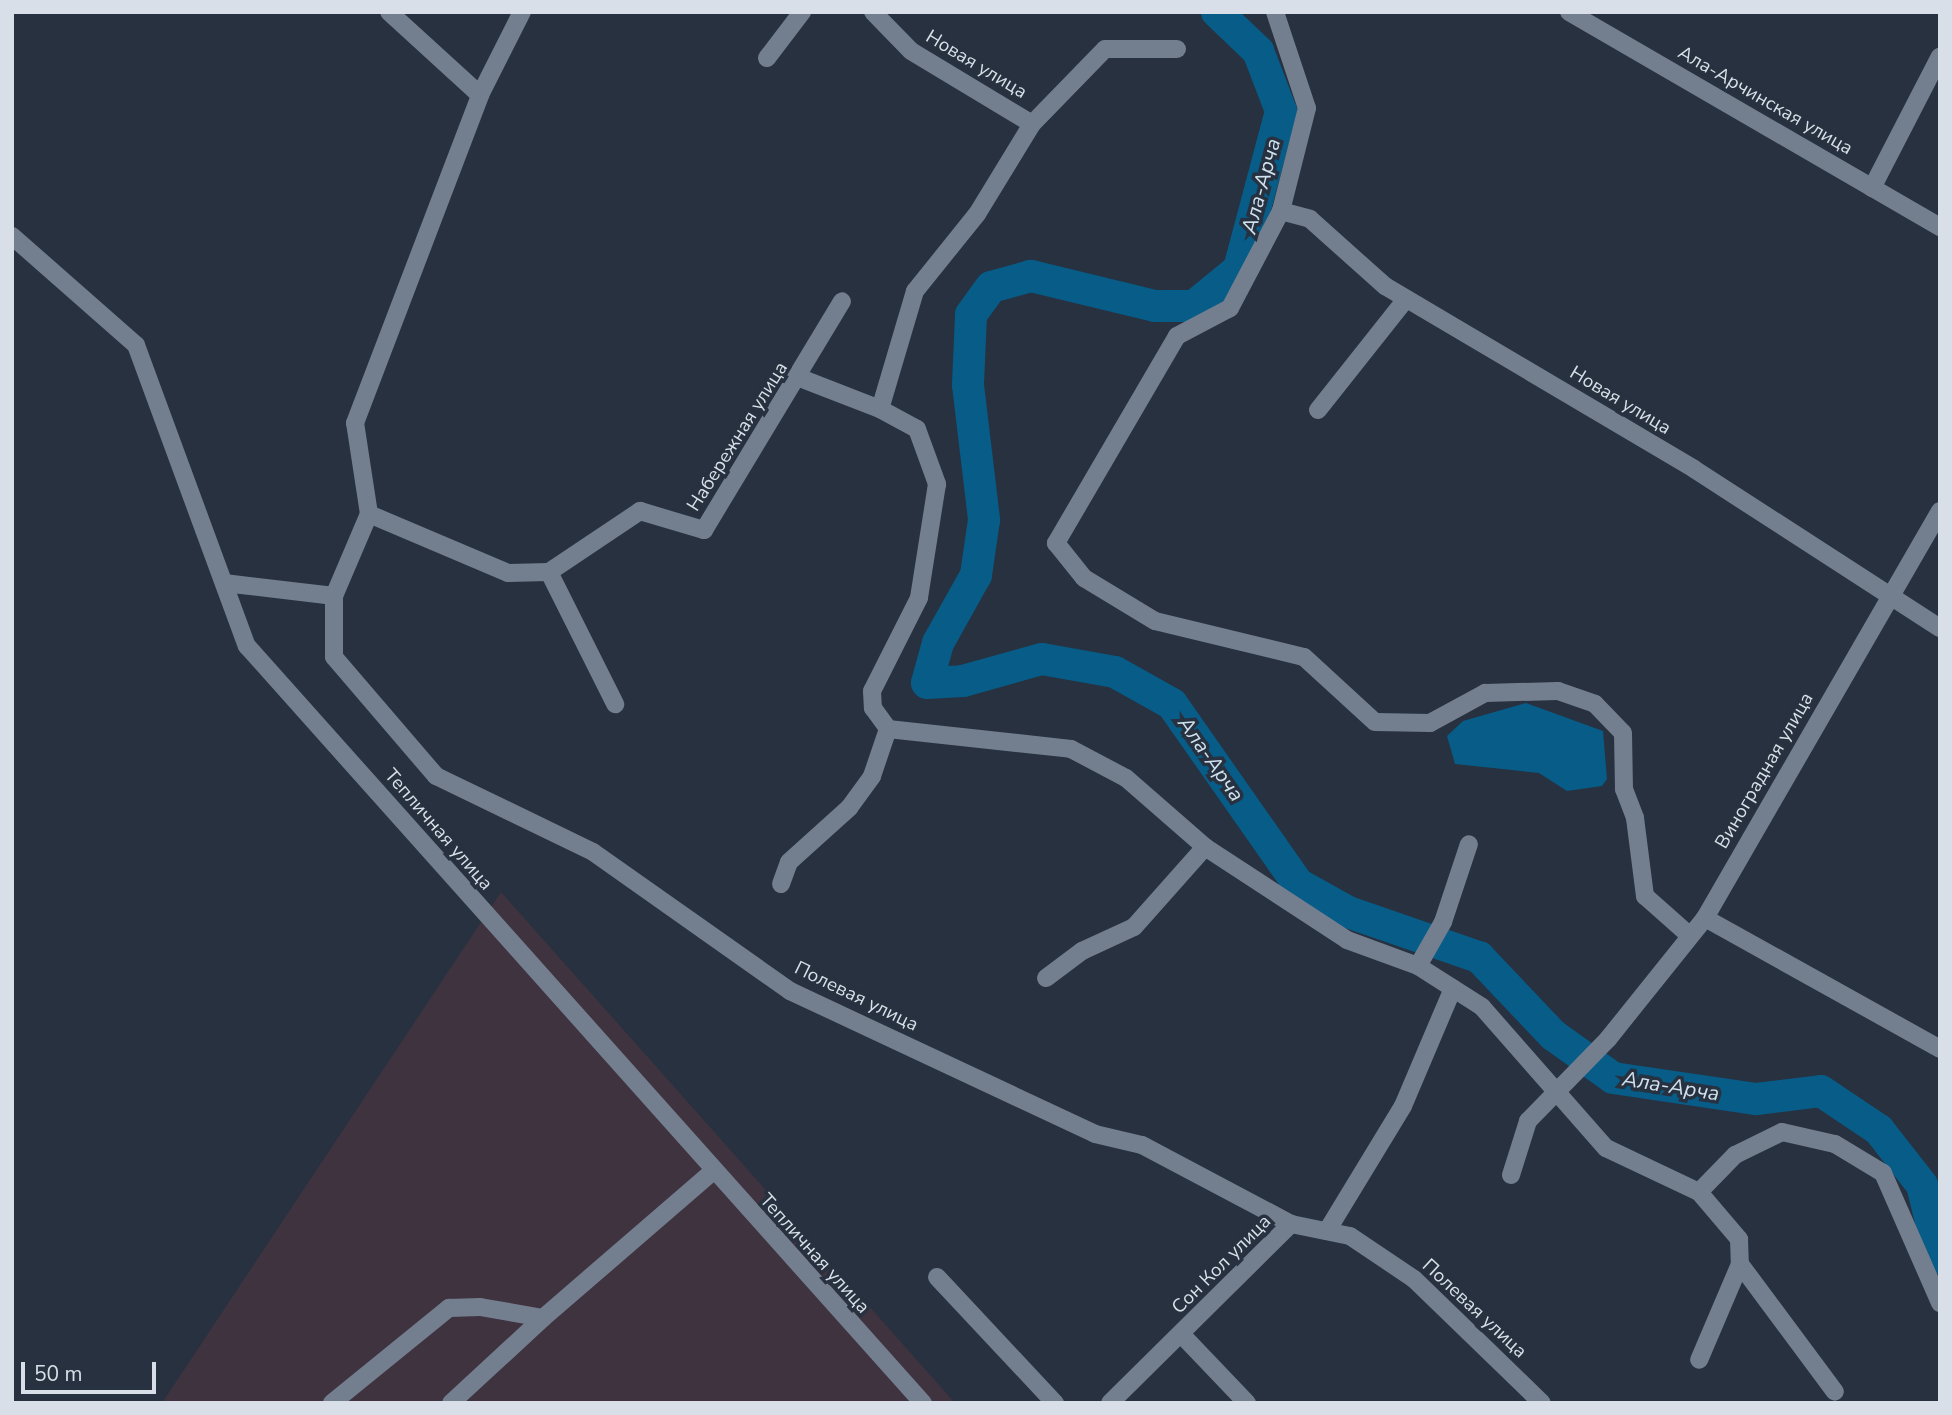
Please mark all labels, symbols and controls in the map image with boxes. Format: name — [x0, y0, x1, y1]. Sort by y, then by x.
street label: Новая улица — [921, 26, 1031, 104]
street label: Ала-Арчинская улица — [1674, 42, 1856, 160]
water label: Ала-Арча — [1236, 135, 1286, 237]
street label: Набережная улица — [683, 358, 793, 516]
street label: Новая улица — [1565, 362, 1675, 440]
street label: Виноградная улица — [1711, 689, 1819, 853]
water label: Ала-Арча — [1173, 712, 1249, 806]
street label: Тепличная улица — [379, 765, 497, 895]
street label: Полевая улица — [790, 957, 922, 1037]
water label: Ала-Арча — [1621, 1066, 1721, 1106]
street label: Тепличная улица — [754, 1189, 874, 1319]
street label: Сон Кол улица — [1168, 1211, 1276, 1319]
street label: Полевая улица — [1417, 1255, 1531, 1363]
scale bar — [24, 1348, 159, 1392]
text: 50 m — [34, 1360, 83, 1388]

